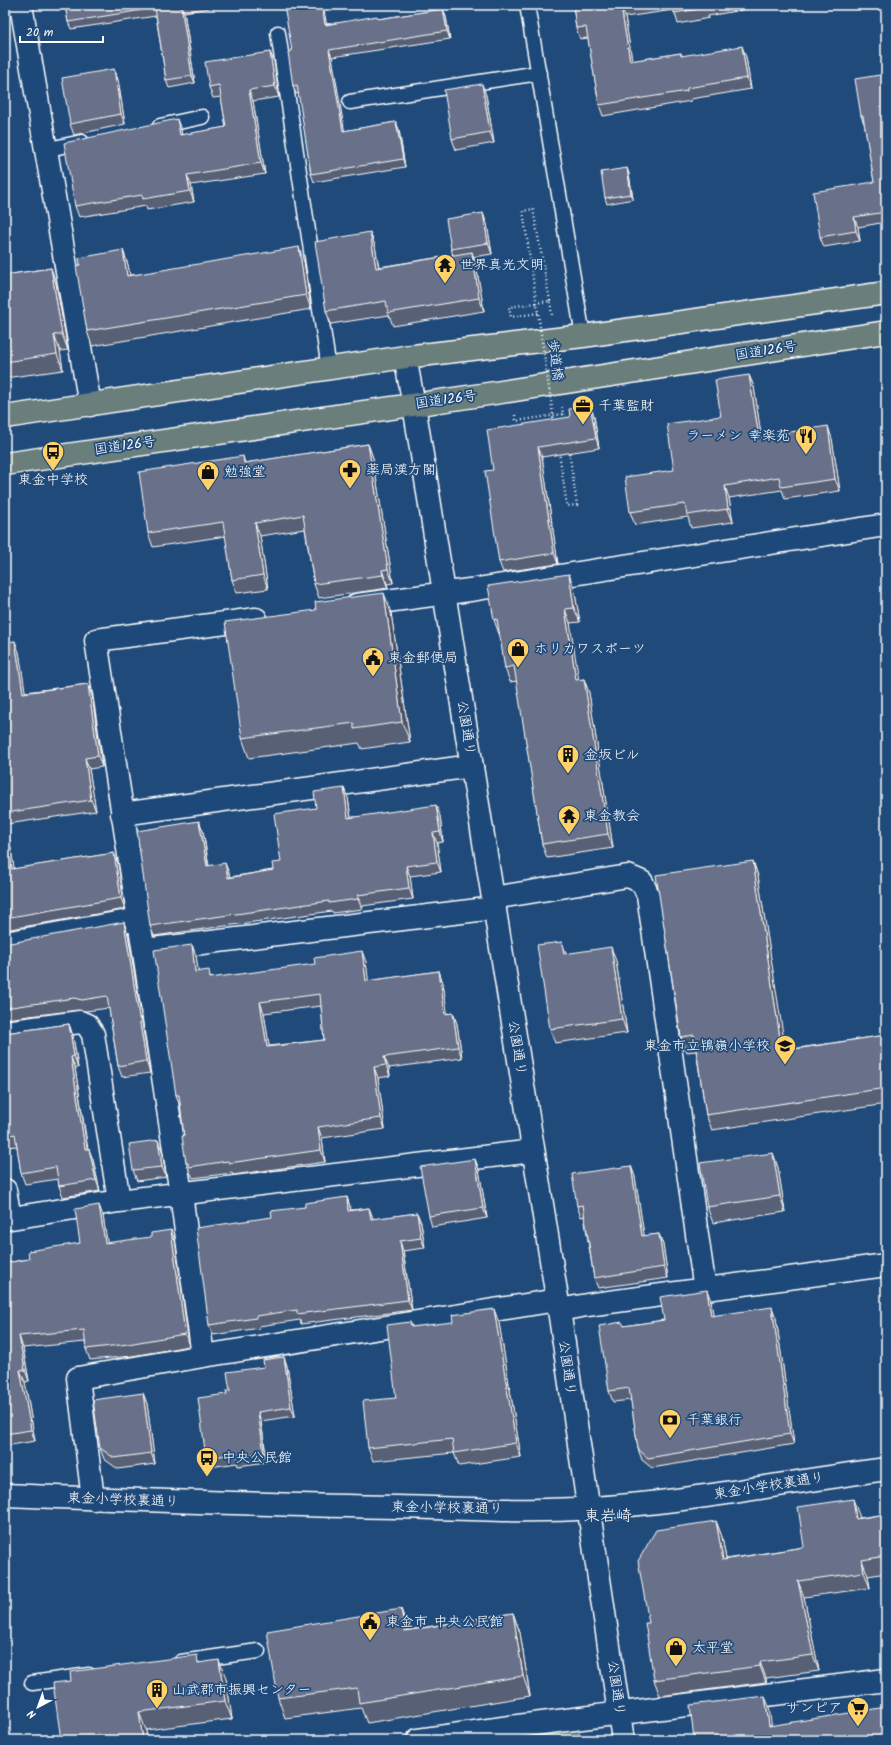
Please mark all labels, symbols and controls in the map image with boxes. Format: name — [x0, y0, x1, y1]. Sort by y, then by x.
scale bar — [20, 18, 103, 44]
text: 20 m — [26, 23, 54, 42]
temple icon: 世界真光文明 — [432, 252, 458, 285]
place label: 世界真光文明 — [460, 254, 544, 276]
street label: 国道126号 — [733, 335, 799, 367]
street label: 歩道橋 — [541, 338, 569, 382]
street label: 国道126号 — [414, 385, 478, 415]
office icon: 千葉監財 — [570, 393, 596, 426]
place label: 千葉監財 — [598, 395, 654, 417]
restaurant icon: ラーメン 幸楽苑 — [793, 423, 819, 456]
place label: ラーメン 幸楽苑 — [686, 425, 790, 447]
street label: 国道126号 — [93, 431, 157, 461]
bus stop icon: 東金中学校 — [40, 439, 66, 472]
pharmacy icon: 薬局漢方閣 — [337, 457, 363, 490]
shop icon: 勉強堂 — [195, 459, 221, 492]
place label: 薬局漢方閣 — [366, 459, 436, 481]
place label: 勉強堂 — [224, 461, 266, 483]
place label: 東金中学校 — [18, 469, 88, 491]
shop icon: ホリカワスポーツ — [505, 636, 531, 669]
place label: ホリカワスポーツ — [534, 638, 646, 660]
public building icon: 東金郵便局 — [360, 645, 386, 678]
place label: 東金郵便局 — [388, 647, 458, 669]
street label: 公園通り — [451, 699, 481, 757]
building icon: 金坂ビル — [555, 742, 581, 775]
place label: 金坂ビル — [584, 744, 640, 766]
temple icon: 東金教会 — [556, 803, 582, 836]
place label: 東金教会 — [584, 805, 640, 827]
street label: 公園通り — [502, 1019, 532, 1077]
school or university icon: 東金市立鴇嶺小学校 — [772, 1033, 798, 1066]
place label: 東金市立鴇嶺小学校 — [644, 1035, 770, 1057]
street label: 公園通り — [552, 1339, 582, 1397]
bank icon: 千葉銀行 — [657, 1407, 683, 1440]
place label: 千葉銀行 — [686, 1409, 742, 1431]
bus stop icon: 中央公民館 — [194, 1445, 220, 1478]
place label: 中央公民館 — [222, 1447, 292, 1469]
street label: 東金小学校裏通り — [712, 1466, 826, 1506]
street label: 東金小学校裏通り — [67, 1487, 179, 1513]
street label: 東金小学校裏通り — [391, 1496, 503, 1520]
district label: 東岩崎 — [584, 1504, 632, 1529]
public building icon: 東金市 中央公民館 — [357, 1609, 383, 1642]
place label: 東金市 中央公民館 — [386, 1611, 504, 1633]
shop icon: 太平堂 — [663, 1635, 689, 1668]
place label: 太平堂 — [692, 1637, 734, 1659]
street label: 公園通り — [601, 1659, 631, 1717]
building icon: 山武郡市振興センター — [144, 1677, 170, 1710]
place label: 山武郡市振興センター — [172, 1679, 311, 1701]
north arrow — [18, 1687, 58, 1727]
supermarket icon: サンピア — [845, 1695, 871, 1728]
place label: サンピア — [786, 1697, 842, 1719]
text: N — [24, 1705, 41, 1723]

